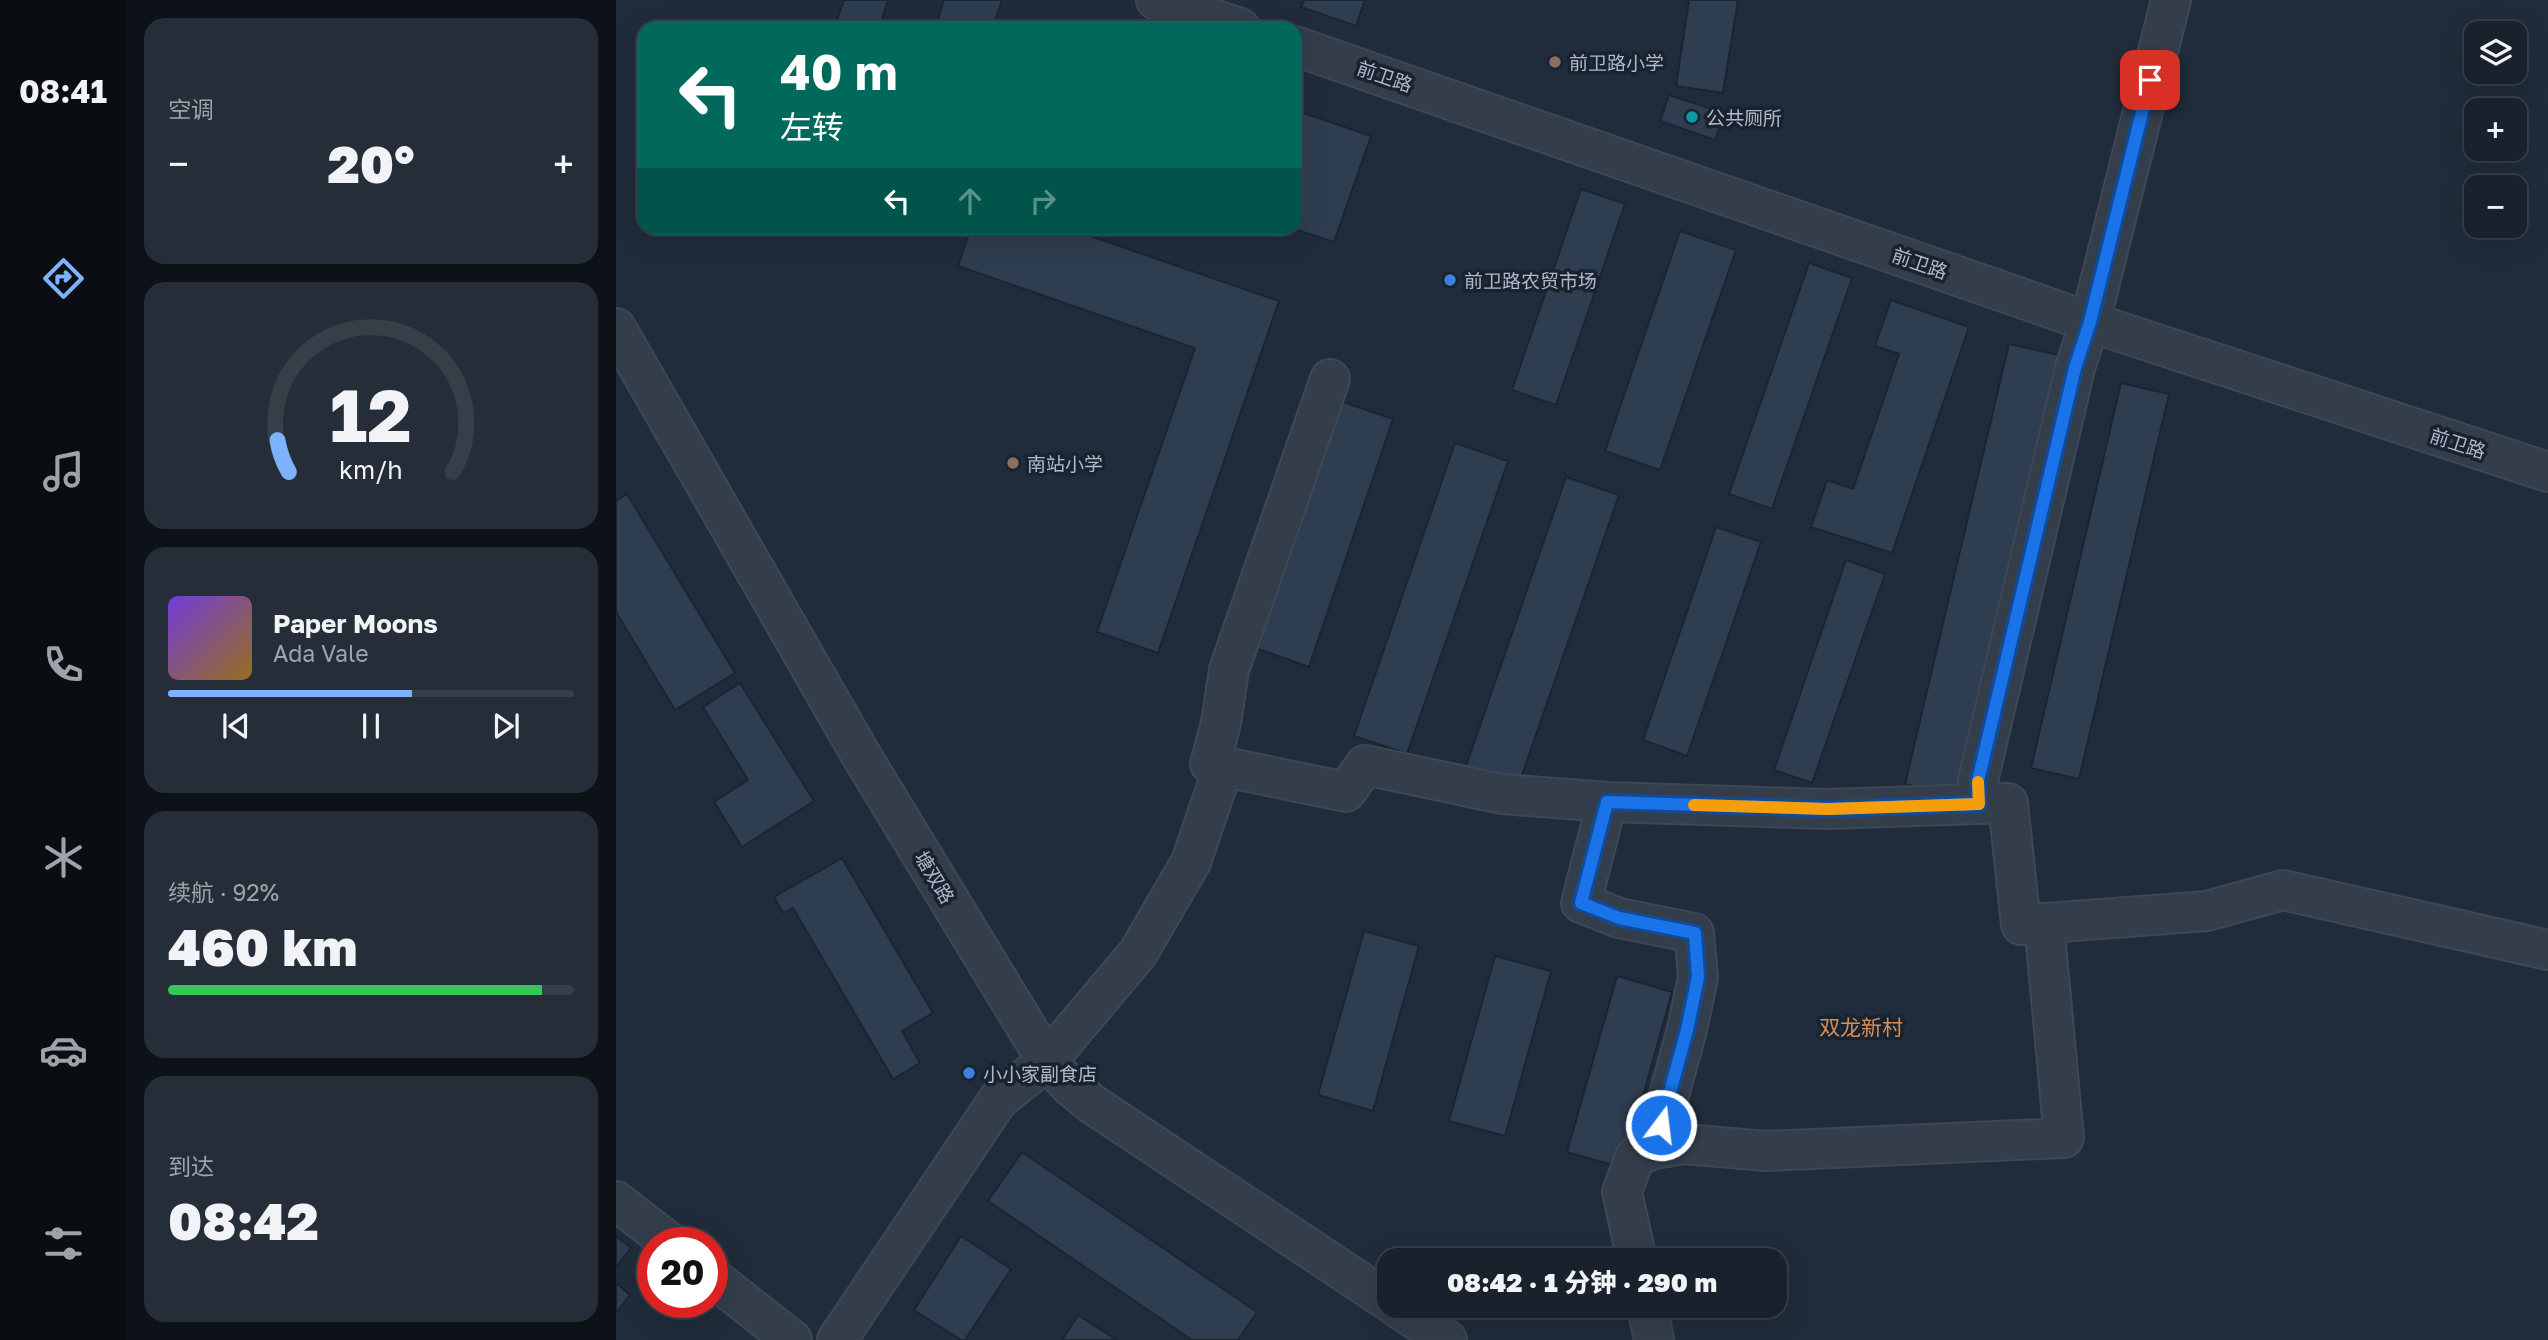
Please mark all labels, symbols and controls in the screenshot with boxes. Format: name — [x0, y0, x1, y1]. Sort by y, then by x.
map controls — [2464, 21, 2527, 238]
button: layers — [2464, 21, 2527, 84]
text: 40 m — [780, 42, 898, 101]
icon: left — [665, 49, 756, 140]
pin — [2120, 50, 2180, 110]
place label: 前卫路小学 — [1569, 51, 1664, 74]
marker: 前卫路小学 — [1547, 54, 1563, 70]
street label: 前卫路 — [1354, 56, 1416, 96]
icon: arrive — [2131, 61, 2169, 99]
text: 08:41 — [19, 72, 107, 110]
text: 空调 — [168, 95, 214, 123]
button: + — [2464, 98, 2527, 161]
place label: 公共厕所 — [1706, 106, 1782, 129]
text: 左转 — [780, 108, 844, 146]
marker: 公共厕所 — [1684, 109, 1700, 125]
text: 20° — [328, 132, 414, 194]
text: − — [168, 141, 189, 186]
text: + — [553, 141, 574, 186]
button: − — [2464, 175, 2527, 238]
icon: left — [878, 182, 916, 220]
icon: ahead — [951, 182, 989, 220]
icon: right — [1024, 182, 1062, 220]
street label: 前卫路 — [1889, 243, 1951, 283]
icon: directions — [39, 254, 88, 303]
place label: 前卫路农贸市场 — [1464, 269, 1597, 292]
marker: 前卫路农贸市场 — [1442, 272, 1458, 288]
text: 12 — [330, 371, 412, 458]
street label: 前卫路 — [2427, 423, 2489, 463]
icon: music — [39, 447, 88, 496]
place label: 南站小学 — [1027, 452, 1103, 475]
text: km/h — [339, 453, 403, 484]
marker: 南站小学 — [1005, 455, 1021, 471]
text: Paper Moons — [273, 608, 438, 639]
text: Ada Vale — [273, 639, 369, 667]
icon: phone — [39, 640, 88, 689]
icon: previous — [217, 707, 255, 745]
icon: pause — [352, 707, 390, 745]
icon: next — [487, 707, 525, 745]
icon: climate — [39, 833, 88, 882]
street label: 塘双路 — [910, 847, 960, 907]
text: 续航 · 92% — [168, 878, 279, 906]
text: 460 km — [168, 915, 357, 977]
district label: 双龙新村 — [1819, 1014, 1903, 1040]
icon: car — [39, 1026, 88, 1075]
place label: 小小家副食店 — [983, 1062, 1097, 1085]
marker: 小小家副食店 — [961, 1065, 977, 1081]
position arrow — [1624, 1088, 1698, 1162]
text: 到达 — [168, 1152, 214, 1180]
text: 08:42 — [168, 1189, 319, 1251]
icon: filters — [39, 1219, 88, 1268]
speed limit sign: 20 — [637, 1227, 728, 1318]
text: 08:42 · 1 分钟 · 290 m — [1447, 1267, 1717, 1298]

